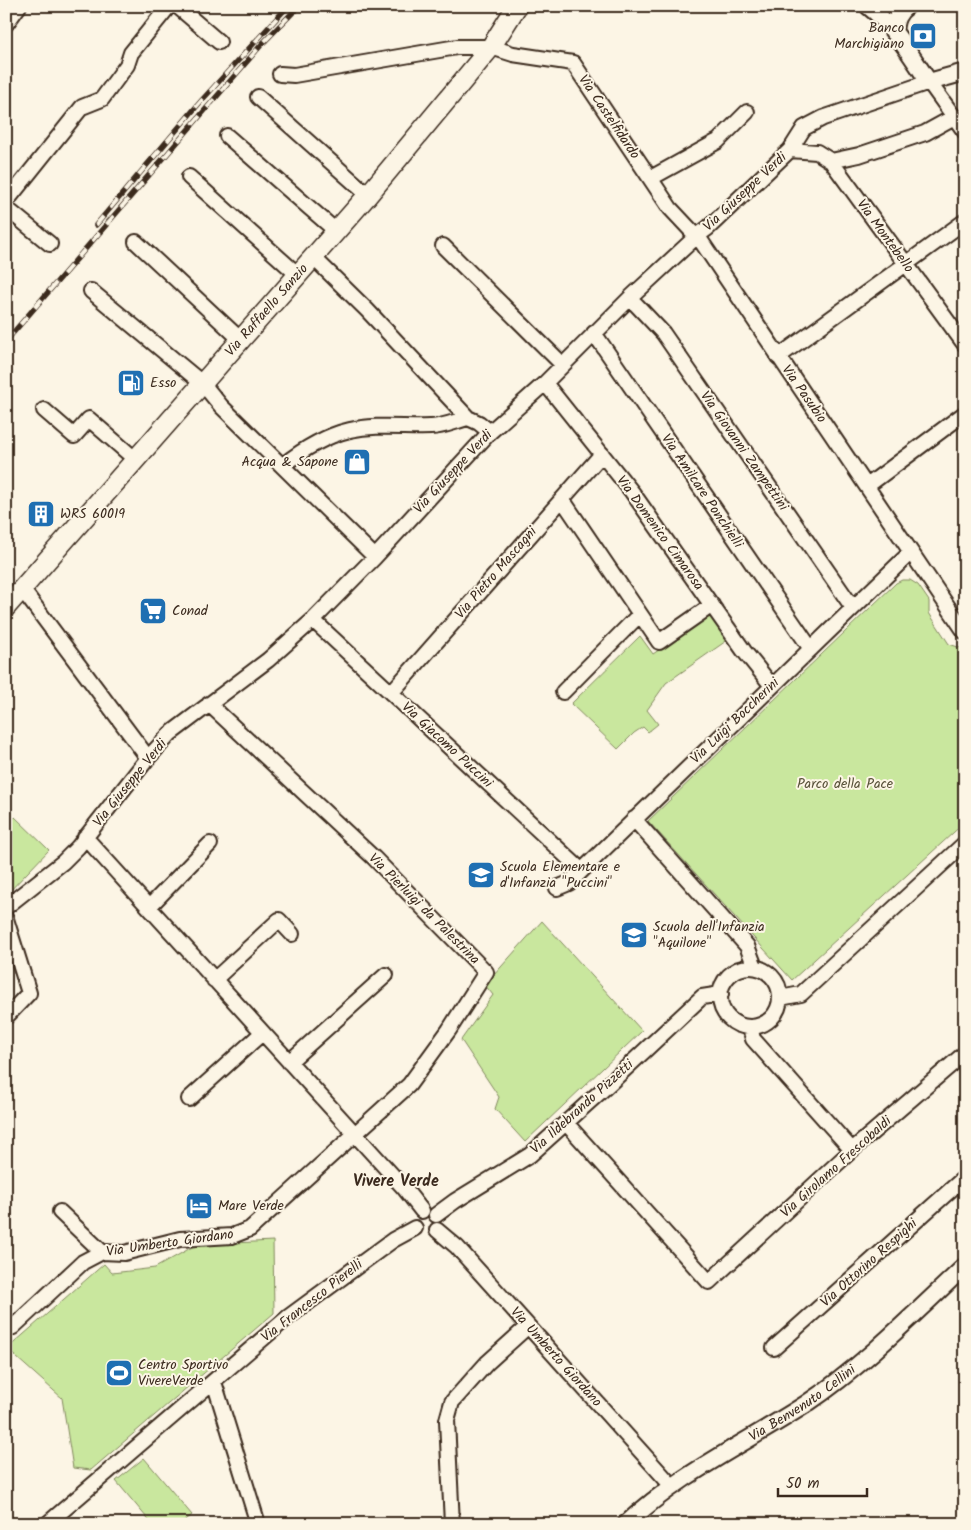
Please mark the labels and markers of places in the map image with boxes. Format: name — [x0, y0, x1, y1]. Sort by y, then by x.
place label: Banco Marchigiano — [834, 17, 904, 55]
bank icon: Banco Marchigiano — [908, 21, 938, 51]
fuel station icon: Esso — [116, 368, 146, 398]
place label: Esso — [150, 372, 176, 394]
shop icon: Acqua & Sapone — [342, 447, 372, 477]
place label: Acqua & Sapone — [241, 451, 339, 473]
building icon: WRS 60019 — [26, 499, 56, 529]
place label: WRS 60019 — [60, 503, 125, 525]
supermarket icon: Conad — [138, 596, 168, 626]
place label: Conad — [172, 600, 209, 622]
place label: Scuola Elementare e d'Infanzia "Puccini" — [500, 856, 621, 894]
school or university icon: Scuola Elementare e d'Infanzia "Puccini" — [466, 860, 496, 890]
place label: Scuola dell'Infanzia "Aquilone" — [653, 916, 765, 954]
school or university icon: Scuola dell'Infanzia "Aquilone" — [619, 920, 649, 950]
hotel icon: Mare Verde — [184, 1191, 214, 1221]
place label: Mare Verde — [218, 1195, 285, 1217]
place label: Centro Sportivo VivereVerde — [138, 1354, 228, 1392]
sports icon: Centro Sportivo VivereVerde — [104, 1358, 134, 1388]

